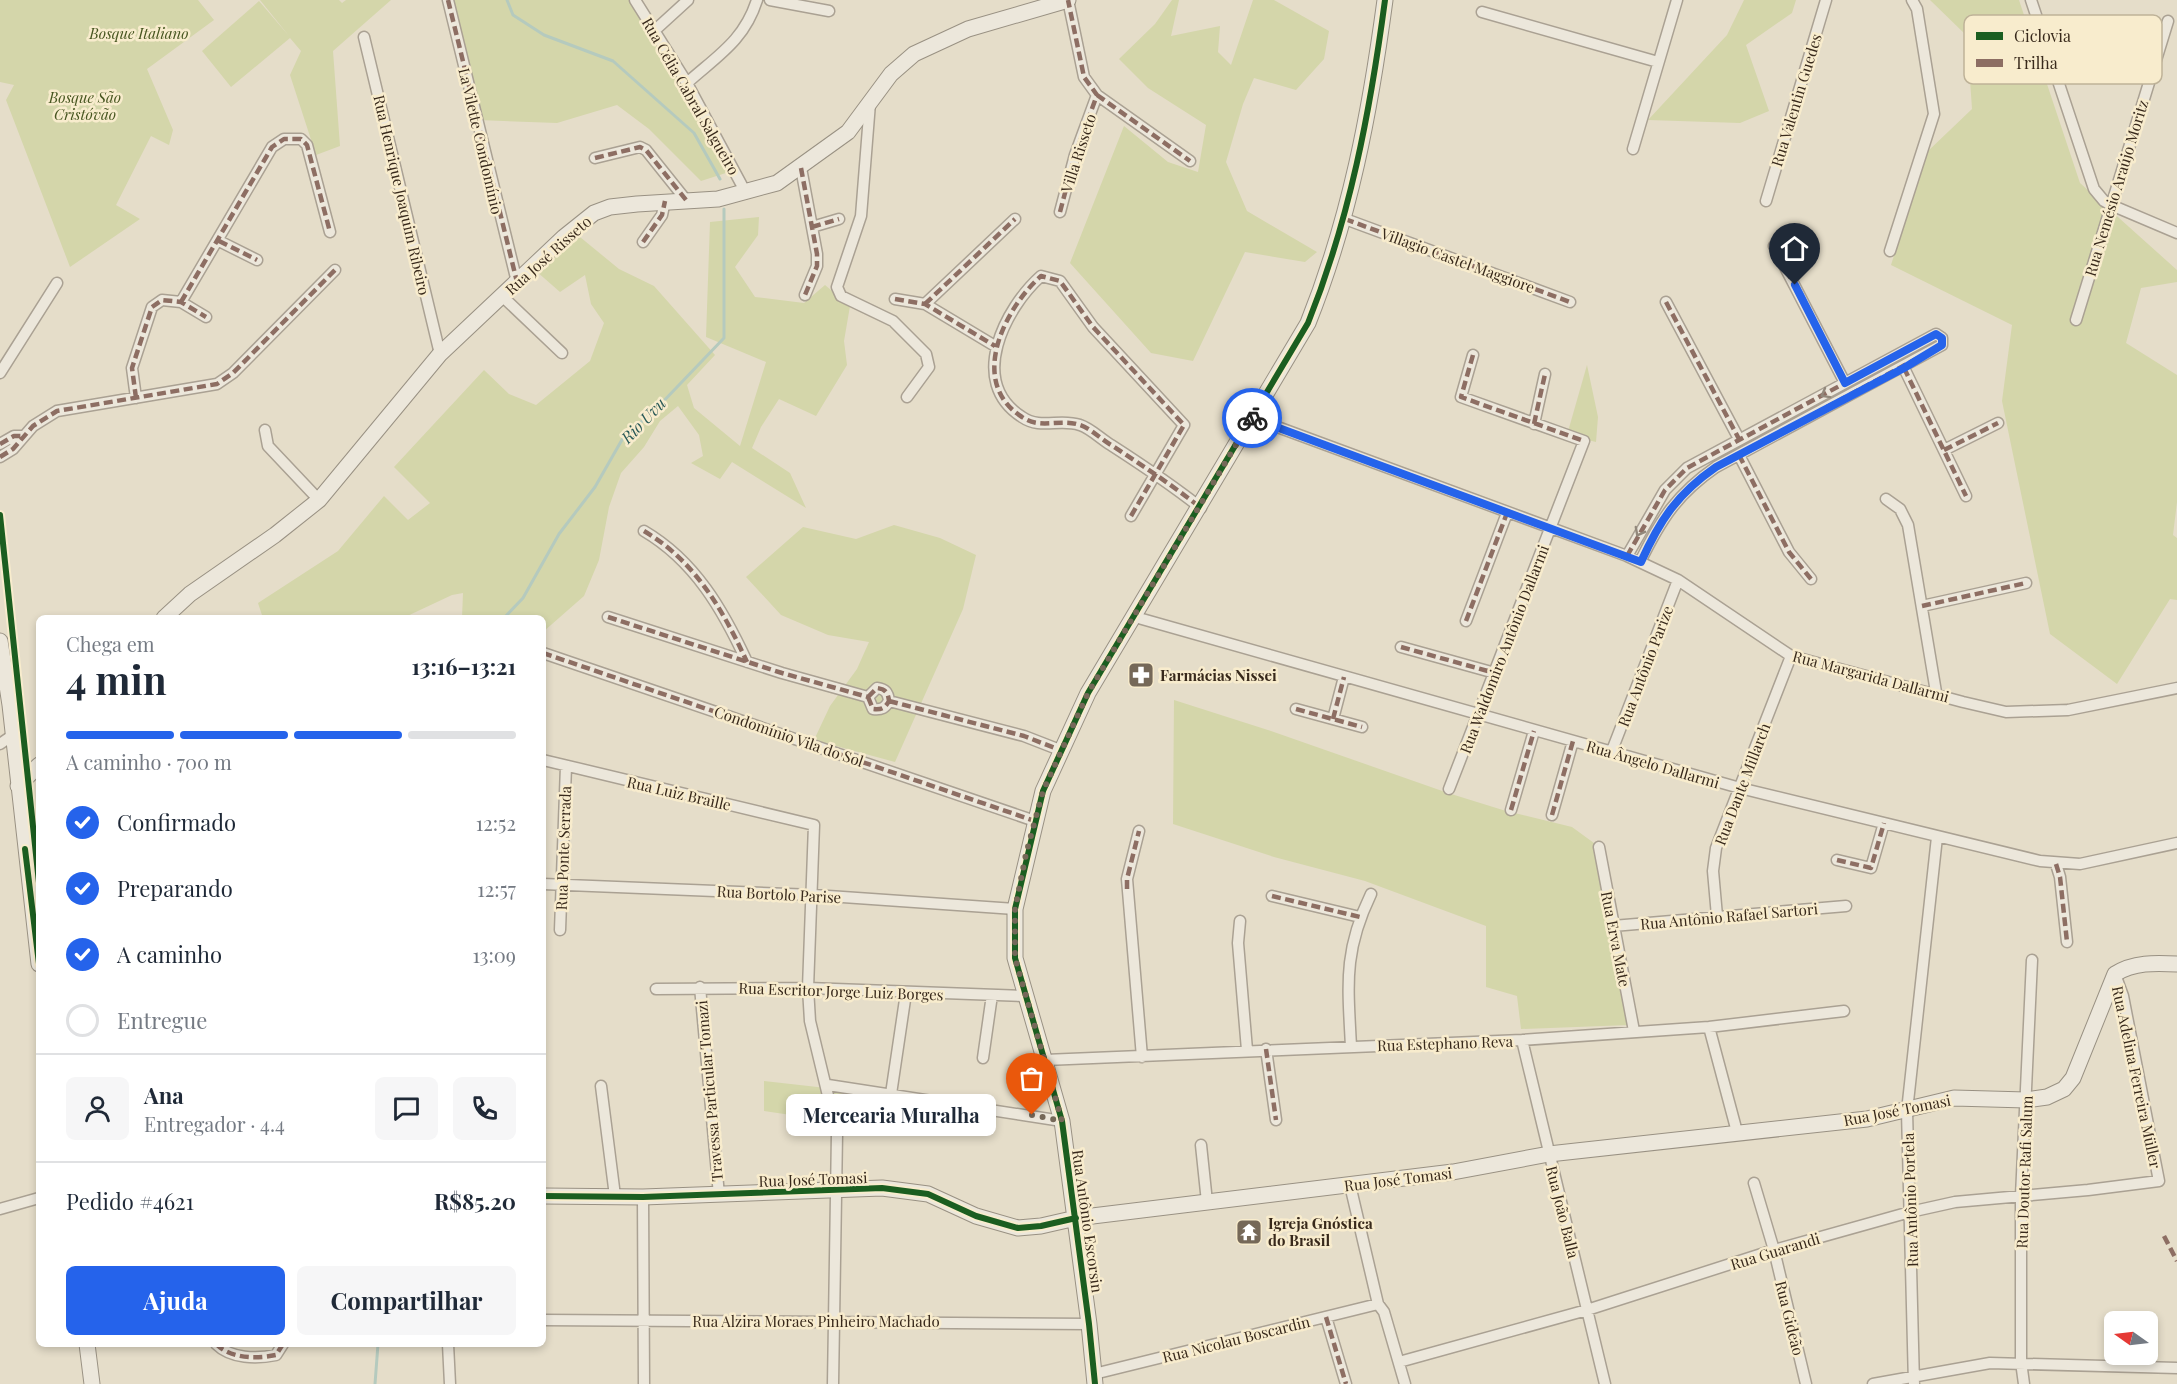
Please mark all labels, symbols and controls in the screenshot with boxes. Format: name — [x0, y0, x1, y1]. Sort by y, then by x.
street label: Rua Célia Cabral Salgueiro — [638, 14, 744, 178]
legend — [1964, 15, 2162, 84]
park label: Bosque Italiano — [88, 23, 189, 43]
text: Ciclovia — [2014, 25, 2071, 46]
street label: Rua Valentin Guedes — [1766, 31, 1826, 169]
text: Trilha — [2014, 52, 2058, 73]
street label: La Vilette Condomínio — [454, 66, 508, 216]
park label: Bosque São Cristóvão — [48, 87, 121, 124]
street label: Rua Henrique Joaquim Ribeiro — [369, 93, 435, 297]
street label: Rua Nemésio Araújo Moritz — [2080, 97, 2152, 279]
street label: Villa Risseto — [1056, 111, 1100, 196]
street label: Rua José Risseto — [501, 211, 595, 299]
street label: Villagio Castel Maggiore — [1378, 223, 1538, 297]
pin — [1769, 223, 1820, 285]
icon: home — [1778, 232, 1811, 265]
one-way arrow — [1820, 387, 1831, 398]
courier — [1222, 388, 1282, 448]
water label: Rio Uvu — [615, 393, 670, 448]
icon: bike — [1236, 402, 1269, 435]
one-way arrow — [1635, 526, 1646, 537]
street label: Rua Waldomiro Antônio Dallarmi — [1455, 541, 1553, 756]
street label: Rua Antônio Parize — [1613, 603, 1677, 729]
text: Chega em — [66, 630, 155, 657]
street label: Rua Margarida Dallarmi — [1790, 645, 1952, 707]
text: 13:16–13:21 — [411, 651, 516, 681]
text: 4 min — [66, 653, 167, 705]
pharmacy icon: Farmácias Nissei — [1126, 660, 1156, 690]
place label: Farmácias Nissei — [1160, 665, 1277, 685]
street label: Condomínio Vila do Sol — [712, 701, 866, 771]
street label: Rua Dante Millarch — [1709, 720, 1775, 848]
street label: Rua Ângelo Dallarmi — [1584, 735, 1722, 793]
text: A caminho · 700 m — [66, 748, 232, 775]
street label: Rua Luiz Braille — [625, 771, 733, 815]
street label: Rua Ponte Serrada — [551, 785, 575, 911]
icon: check — [66, 806, 99, 839]
text: Confirmado — [117, 807, 236, 837]
text: 12:52 — [476, 809, 516, 836]
icon: check — [66, 872, 99, 905]
text: Preparando — [117, 873, 233, 903]
text: 12:57 — [477, 875, 516, 902]
street label: Rua Bortolo Parise — [716, 881, 842, 907]
street label: Rua Erva Mate — [1597, 890, 1635, 988]
street label: Rua Antônio Rafael Sartori — [1639, 898, 1819, 934]
icon: check — [66, 938, 99, 971]
text: A caminho — [117, 939, 222, 969]
text: 13:09 — [472, 941, 516, 968]
street label: Rua Escritor Jorge Luiz Borges — [738, 977, 944, 1005]
street label: Rua Adelina Ferreira Müller — [2108, 984, 2166, 1170]
street label: Travessa Particular Tomazi — [691, 999, 727, 1182]
text: Entregue — [117, 1005, 207, 1035]
street label: Rua Estephano Reva — [1377, 1031, 1514, 1055]
pin — [1006, 1053, 1057, 1115]
icon: bag — [1015, 1062, 1048, 1095]
button: person — [66, 1077, 129, 1140]
button: chat — [375, 1077, 438, 1140]
button: phone — [453, 1077, 516, 1140]
text: Ana — [144, 1080, 184, 1110]
street label: Rua José Tomasi — [1842, 1090, 1953, 1130]
callout: Mercearia Muralha — [786, 1094, 996, 1136]
street label: Rua Doutor Rafi Salum — [2011, 1095, 2037, 1249]
text: Mercearia Muralha — [802, 1101, 980, 1128]
text: Entregador · 4.4 — [144, 1110, 285, 1137]
street label: Rua Antônio Portela — [1898, 1132, 1922, 1267]
street label: Rua Antônio Escorsin — [1068, 1148, 1108, 1294]
street label: Rua José Tomasi — [1343, 1162, 1454, 1196]
street label: Rua João Balla — [1542, 1164, 1584, 1261]
street label: Rua José Tomasi — [758, 1167, 868, 1191]
text: Pedido #4621 — [66, 1186, 194, 1216]
text: R$85.20 — [434, 1186, 516, 1216]
place label: Igreja Gnóstica do Brasil — [1268, 1213, 1373, 1250]
temple icon: Igreja Gnóstica do Brasil — [1234, 1217, 1264, 1247]
street label: Rua Guarandi — [1728, 1228, 1823, 1274]
button: Ajuda — [66, 1266, 285, 1335]
button: Compartilhar — [297, 1266, 516, 1335]
street label: Rua Gideão — [1771, 1279, 1809, 1357]
street label: Rua Alzira Moraes Pinheiro Machado — [692, 1311, 940, 1331]
street label: Rua Nicolau Boscardin — [1160, 1311, 1312, 1367]
north arrow — [2104, 1311, 2158, 1365]
map controls — [2104, 1311, 2158, 1365]

